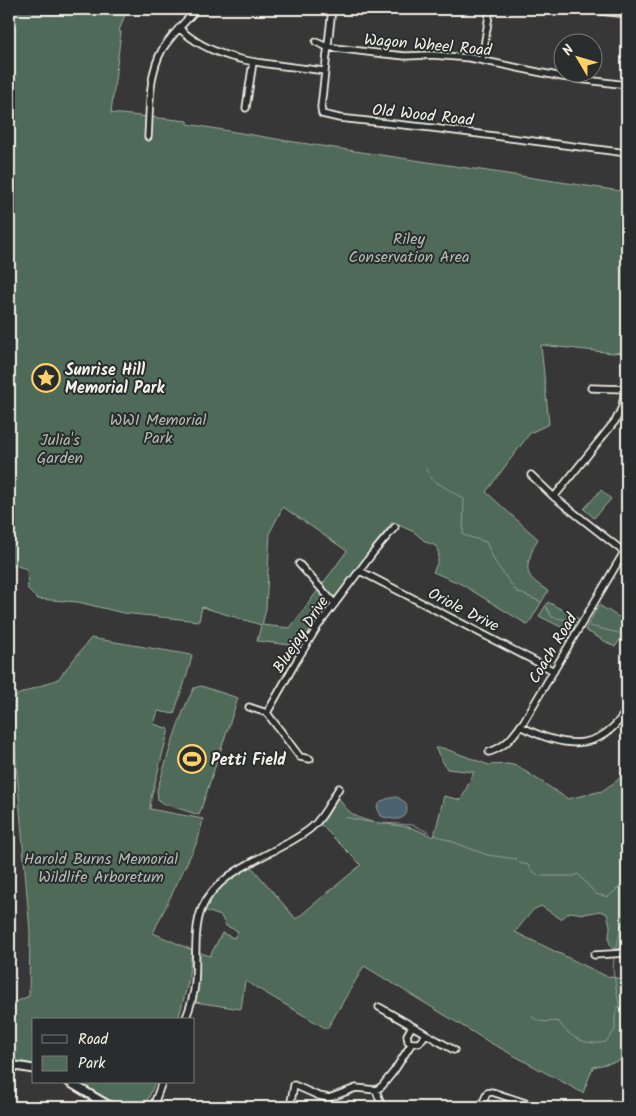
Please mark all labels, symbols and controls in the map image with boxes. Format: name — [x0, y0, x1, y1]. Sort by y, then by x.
street label: Wagon Wheel Road — [363, 27, 494, 64]
north arrow — [554, 32, 604, 82]
text: N — [557, 40, 580, 61]
street label: Old Wood Road — [371, 98, 476, 133]
park label: Riley Conservation Area — [349, 227, 469, 270]
place label: Sunrise Hill Memorial Park — [65, 358, 166, 401]
place icon: Sunrise Hill Memorial Park — [31, 363, 61, 393]
park label: WWI Memorial Park — [110, 408, 206, 451]
park label: Julia's Garden — [37, 428, 83, 471]
street label: Oriole Drive — [423, 582, 503, 639]
street label: Bluejay Drive — [267, 591, 336, 678]
street label: Coach Road — [522, 608, 585, 689]
sports icon: Petti Field — [177, 744, 207, 774]
place label: Petti Field — [211, 748, 286, 773]
park label: Harold Burns Memorial Wildlife Arboretum — [24, 847, 178, 890]
legend — [32, 1018, 195, 1084]
text: Road — [78, 1028, 109, 1052]
text: Park — [78, 1052, 106, 1076]

